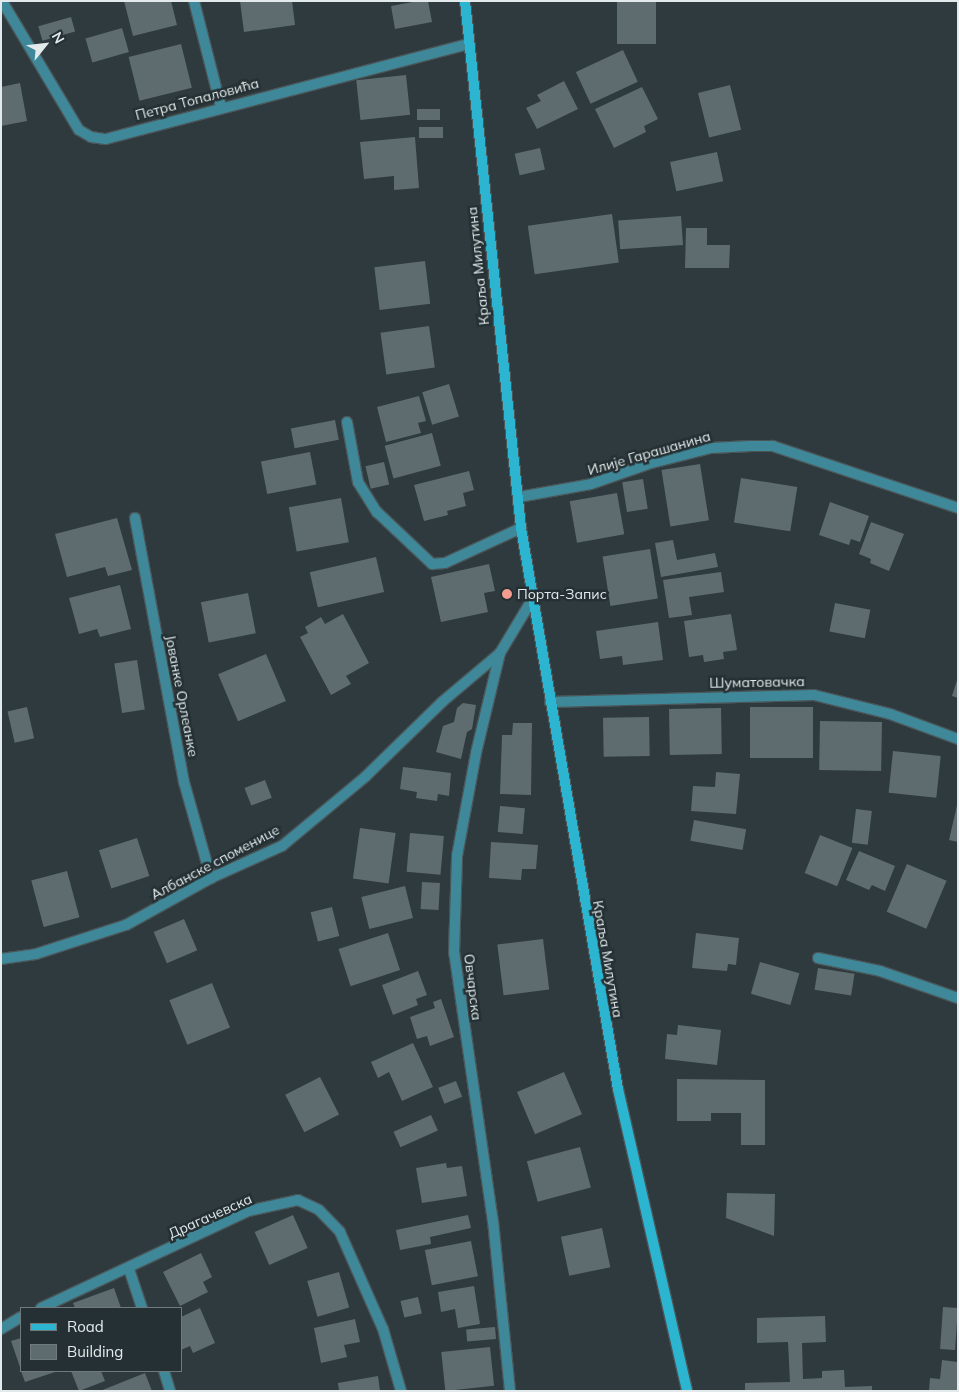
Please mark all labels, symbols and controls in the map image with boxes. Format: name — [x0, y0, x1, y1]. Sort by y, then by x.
north arrow — [20, 20, 70, 70]
text: N — [48, 29, 69, 47]
street label: Петра Топаловића — [133, 74, 261, 124]
street label: Краља Милутина — [463, 206, 493, 326]
street label: Илије Гарашанина — [586, 427, 712, 479]
place label: Порта-Запис — [517, 586, 607, 602]
marker: Порта-Запис — [501, 588, 513, 600]
street label: Јованке Орлеанке — [162, 634, 202, 758]
street label: Шуматовачка — [709, 673, 805, 691]
street label: Албанске споменице — [148, 821, 282, 903]
street label: Краља Милутина — [589, 899, 627, 1019]
street label: Овчарска — [461, 953, 485, 1021]
street label: Драгачевска — [166, 1190, 254, 1242]
legend — [20, 1307, 182, 1372]
text: Road — [67, 1317, 104, 1336]
text: Building — [67, 1342, 123, 1361]

